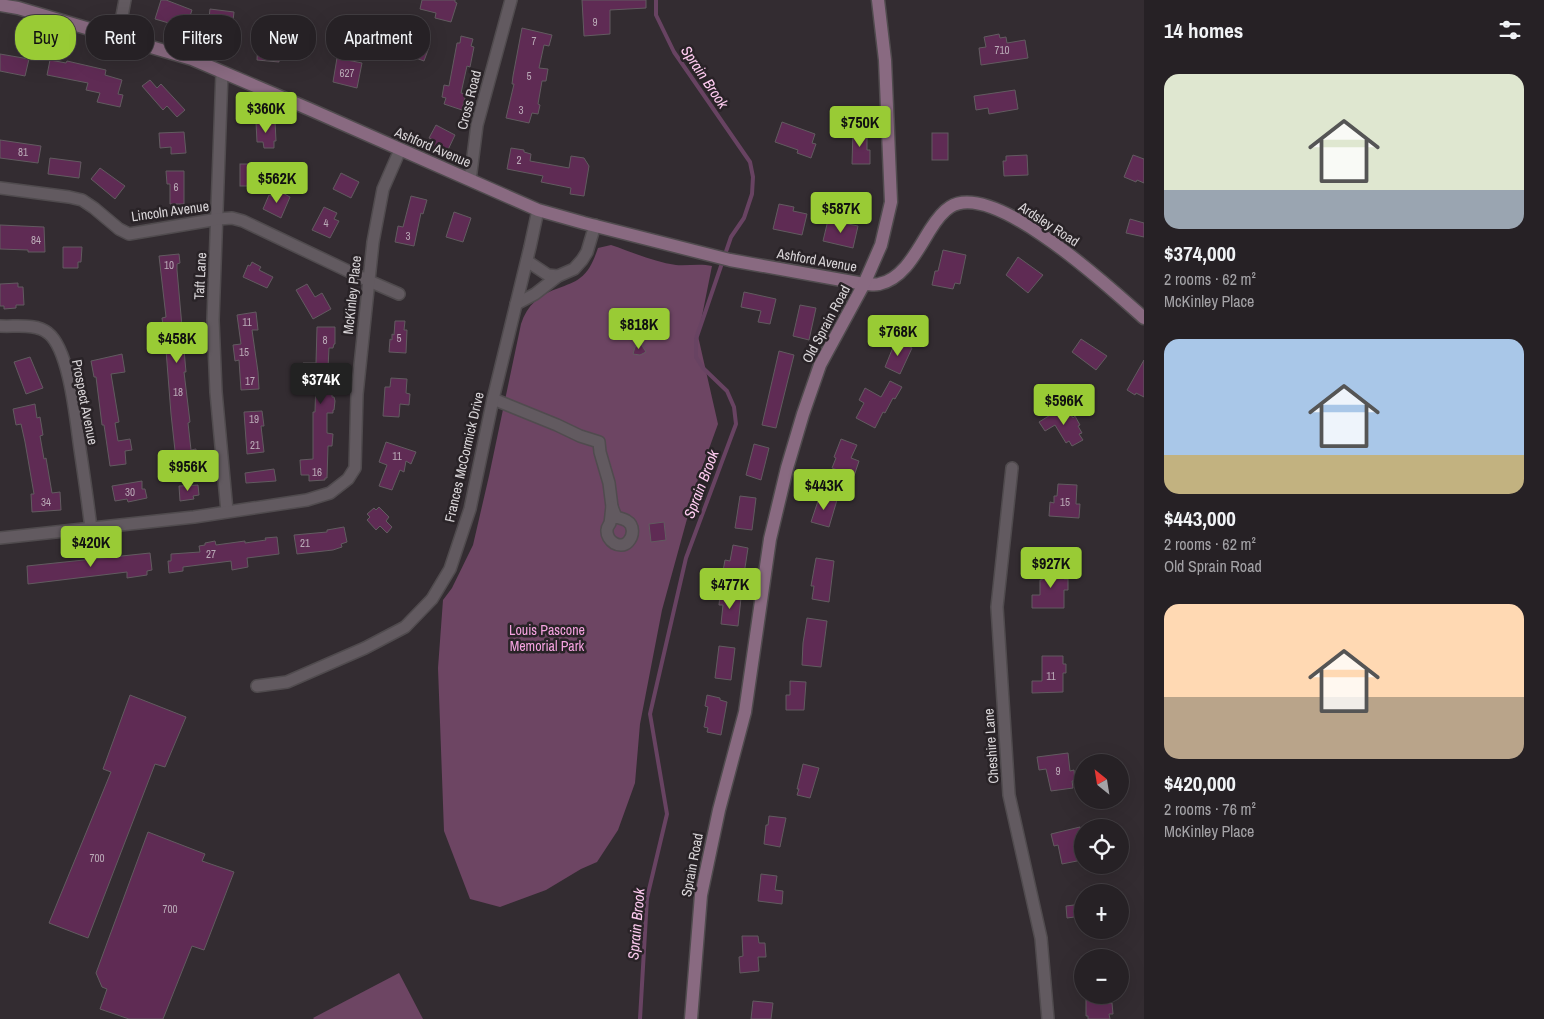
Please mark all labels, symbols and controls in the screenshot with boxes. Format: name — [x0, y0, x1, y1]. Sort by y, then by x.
chip: Buy — [15, 15, 76, 60]
chip: Rent — [86, 15, 154, 60]
chip: Filters — [164, 15, 241, 60]
chip: New — [251, 15, 316, 60]
chip: Apartment — [326, 15, 430, 60]
house number: 9 — [592, 15, 598, 29]
text: 14 homes — [1164, 16, 1243, 45]
icon: filters — [1496, 16, 1524, 44]
house number: 7 — [531, 34, 537, 48]
water label: Sprain Brook — [676, 41, 734, 113]
house number: 710 — [994, 43, 1010, 57]
house number: 627 — [339, 66, 355, 80]
street label: Cross Road — [453, 68, 485, 132]
house number: 5 — [526, 69, 532, 83]
pin: $360K — [231, 92, 301, 134]
text: $360K — [247, 97, 285, 119]
house number: 3 — [518, 103, 524, 117]
pin: $750K — [825, 106, 895, 148]
icon: home — [1299, 106, 1389, 196]
text: $750K — [841, 111, 879, 133]
street label: Ashford Avenue — [391, 123, 474, 171]
house number: 81 — [18, 145, 28, 159]
house number: 2 — [516, 153, 522, 167]
pin: $562K — [242, 162, 312, 204]
text: $562K — [258, 167, 296, 189]
house number: 6 — [173, 180, 179, 194]
pin: $587K — [806, 192, 876, 234]
street label: Lincoln Avenue — [130, 197, 210, 225]
text: $587K — [822, 197, 860, 219]
street label: Ardsley Road — [1014, 197, 1083, 250]
house number: 4 — [323, 216, 329, 230]
house number: 3 — [405, 229, 411, 243]
house number: 84 — [31, 233, 41, 247]
text: $374,000 — [1164, 239, 1236, 268]
street label: Ashford Avenue — [775, 244, 858, 276]
street label: Taft Lane — [190, 252, 210, 300]
street label: McKinley Place — [339, 255, 365, 335]
house number: 10 — [164, 258, 174, 272]
text: 2 rooms · 62 m² — [1164, 268, 1256, 290]
street label: Old Sprain Road — [798, 282, 854, 366]
text: McKinley Place — [1164, 290, 1254, 312]
pin: $818K — [604, 308, 674, 350]
text: $818K — [620, 313, 658, 335]
pin: $768K — [863, 314, 933, 357]
house number: 11 — [242, 315, 252, 329]
text: $768K — [879, 320, 917, 342]
pin: $458K — [142, 322, 212, 364]
text: $458K — [158, 327, 196, 349]
house number: 5 — [396, 331, 402, 345]
house number: 8 — [322, 333, 328, 347]
house number: 15 — [239, 345, 249, 359]
street label: Prospect Avenue — [68, 358, 102, 446]
pin: $374K — [286, 362, 356, 405]
text: $374K — [302, 368, 340, 390]
icon: home — [1299, 371, 1389, 461]
house number: 17 — [245, 374, 255, 388]
pin: $596K — [1029, 384, 1099, 426]
house number: 18 — [173, 385, 183, 399]
text: $596K — [1045, 389, 1083, 411]
street label: Frances McCormick Drive — [440, 390, 488, 524]
house number: 19 — [249, 412, 259, 426]
house number: 21 — [250, 438, 260, 452]
water label: Sprain Brook — [678, 446, 724, 521]
house number: 11 — [392, 449, 402, 463]
pin: $956K — [153, 450, 223, 492]
text: $956K — [169, 455, 207, 477]
house number: 16 — [312, 465, 322, 479]
pin: $443K — [789, 468, 859, 511]
text: $443K — [805, 474, 843, 496]
house number: 30 — [125, 485, 135, 499]
house number: 34 — [41, 495, 51, 509]
house number: 15 — [1060, 495, 1070, 509]
text: $443,000 — [1164, 504, 1236, 533]
pin: $420K — [56, 526, 126, 568]
text: $420K — [72, 531, 110, 553]
text: 2 rooms · 62 m² — [1164, 533, 1256, 555]
house number: 21 — [300, 536, 310, 550]
pin: $927K — [1016, 546, 1086, 589]
house number: 27 — [206, 547, 216, 561]
text: $927K — [1032, 552, 1070, 574]
text: Old Sprain Road — [1164, 555, 1262, 577]
pin: $477K — [695, 568, 765, 610]
text: $477K — [711, 573, 749, 595]
park label: Louis Pascone Memorial Park — [509, 621, 585, 655]
icon: home — [1299, 636, 1389, 726]
house number: 11 — [1046, 669, 1056, 683]
street label: Cheshire Lane — [979, 708, 1003, 784]
north arrow — [1074, 754, 1129, 809]
map controls — [1074, 754, 1129, 1004]
house number: 9 — [1055, 764, 1061, 778]
text: $420,000 — [1164, 769, 1236, 798]
text: 2 rooms · 76 m² — [1164, 798, 1256, 820]
button: locate — [1074, 819, 1129, 874]
text: McKinley Place — [1164, 820, 1254, 842]
street label: Sprain Road — [677, 832, 707, 898]
house number: 700 — [89, 851, 105, 865]
button: + — [1074, 884, 1129, 939]
water label: Sprain Brook — [622, 886, 650, 961]
house number: 700 — [162, 902, 178, 916]
button: − — [1074, 949, 1129, 1004]

